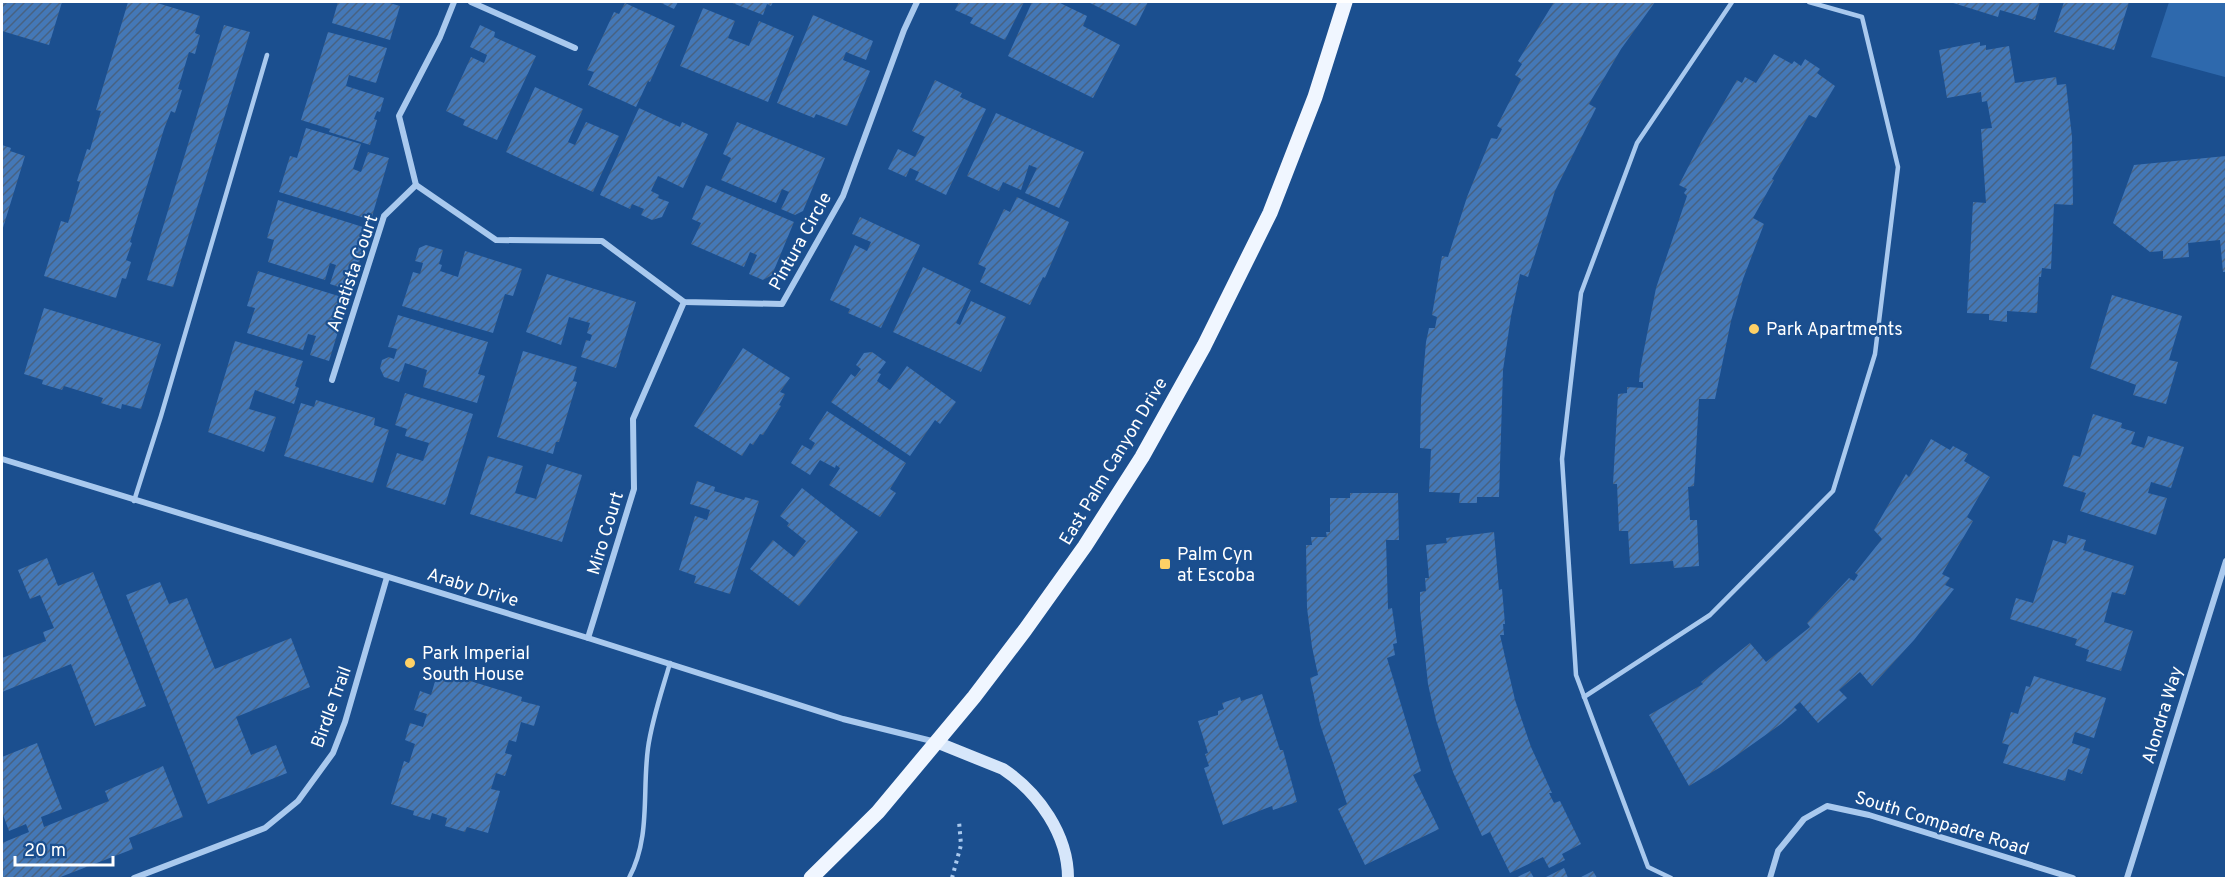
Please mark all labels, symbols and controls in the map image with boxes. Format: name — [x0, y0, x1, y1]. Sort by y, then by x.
street label: Pintura Circle — [765, 189, 838, 295]
street label: Amatista Court — [323, 212, 384, 335]
place label: Park Apartments — [1766, 319, 1903, 342]
marker: Park Apartments — [1747, 322, 1761, 336]
street label: East Palm Canyon Drive — [1055, 374, 1174, 550]
street label: Miro Court — [583, 489, 630, 578]
place label: Palm Cyn at Escoba — [1177, 544, 1255, 588]
marker: Palm Cyn at Escoba — [1158, 557, 1172, 571]
street label: Araby Drive — [424, 564, 521, 613]
place label: Park Imperial South House — [422, 643, 530, 687]
marker: Park Imperial South House — [403, 656, 417, 670]
street label: Birdle Trail — [307, 664, 358, 752]
street label: Alondra Way — [2138, 664, 2189, 767]
street label: South Compadre Road — [1852, 787, 2031, 862]
scale bar — [15, 829, 112, 867]
text: 20 m — [24, 840, 66, 863]

